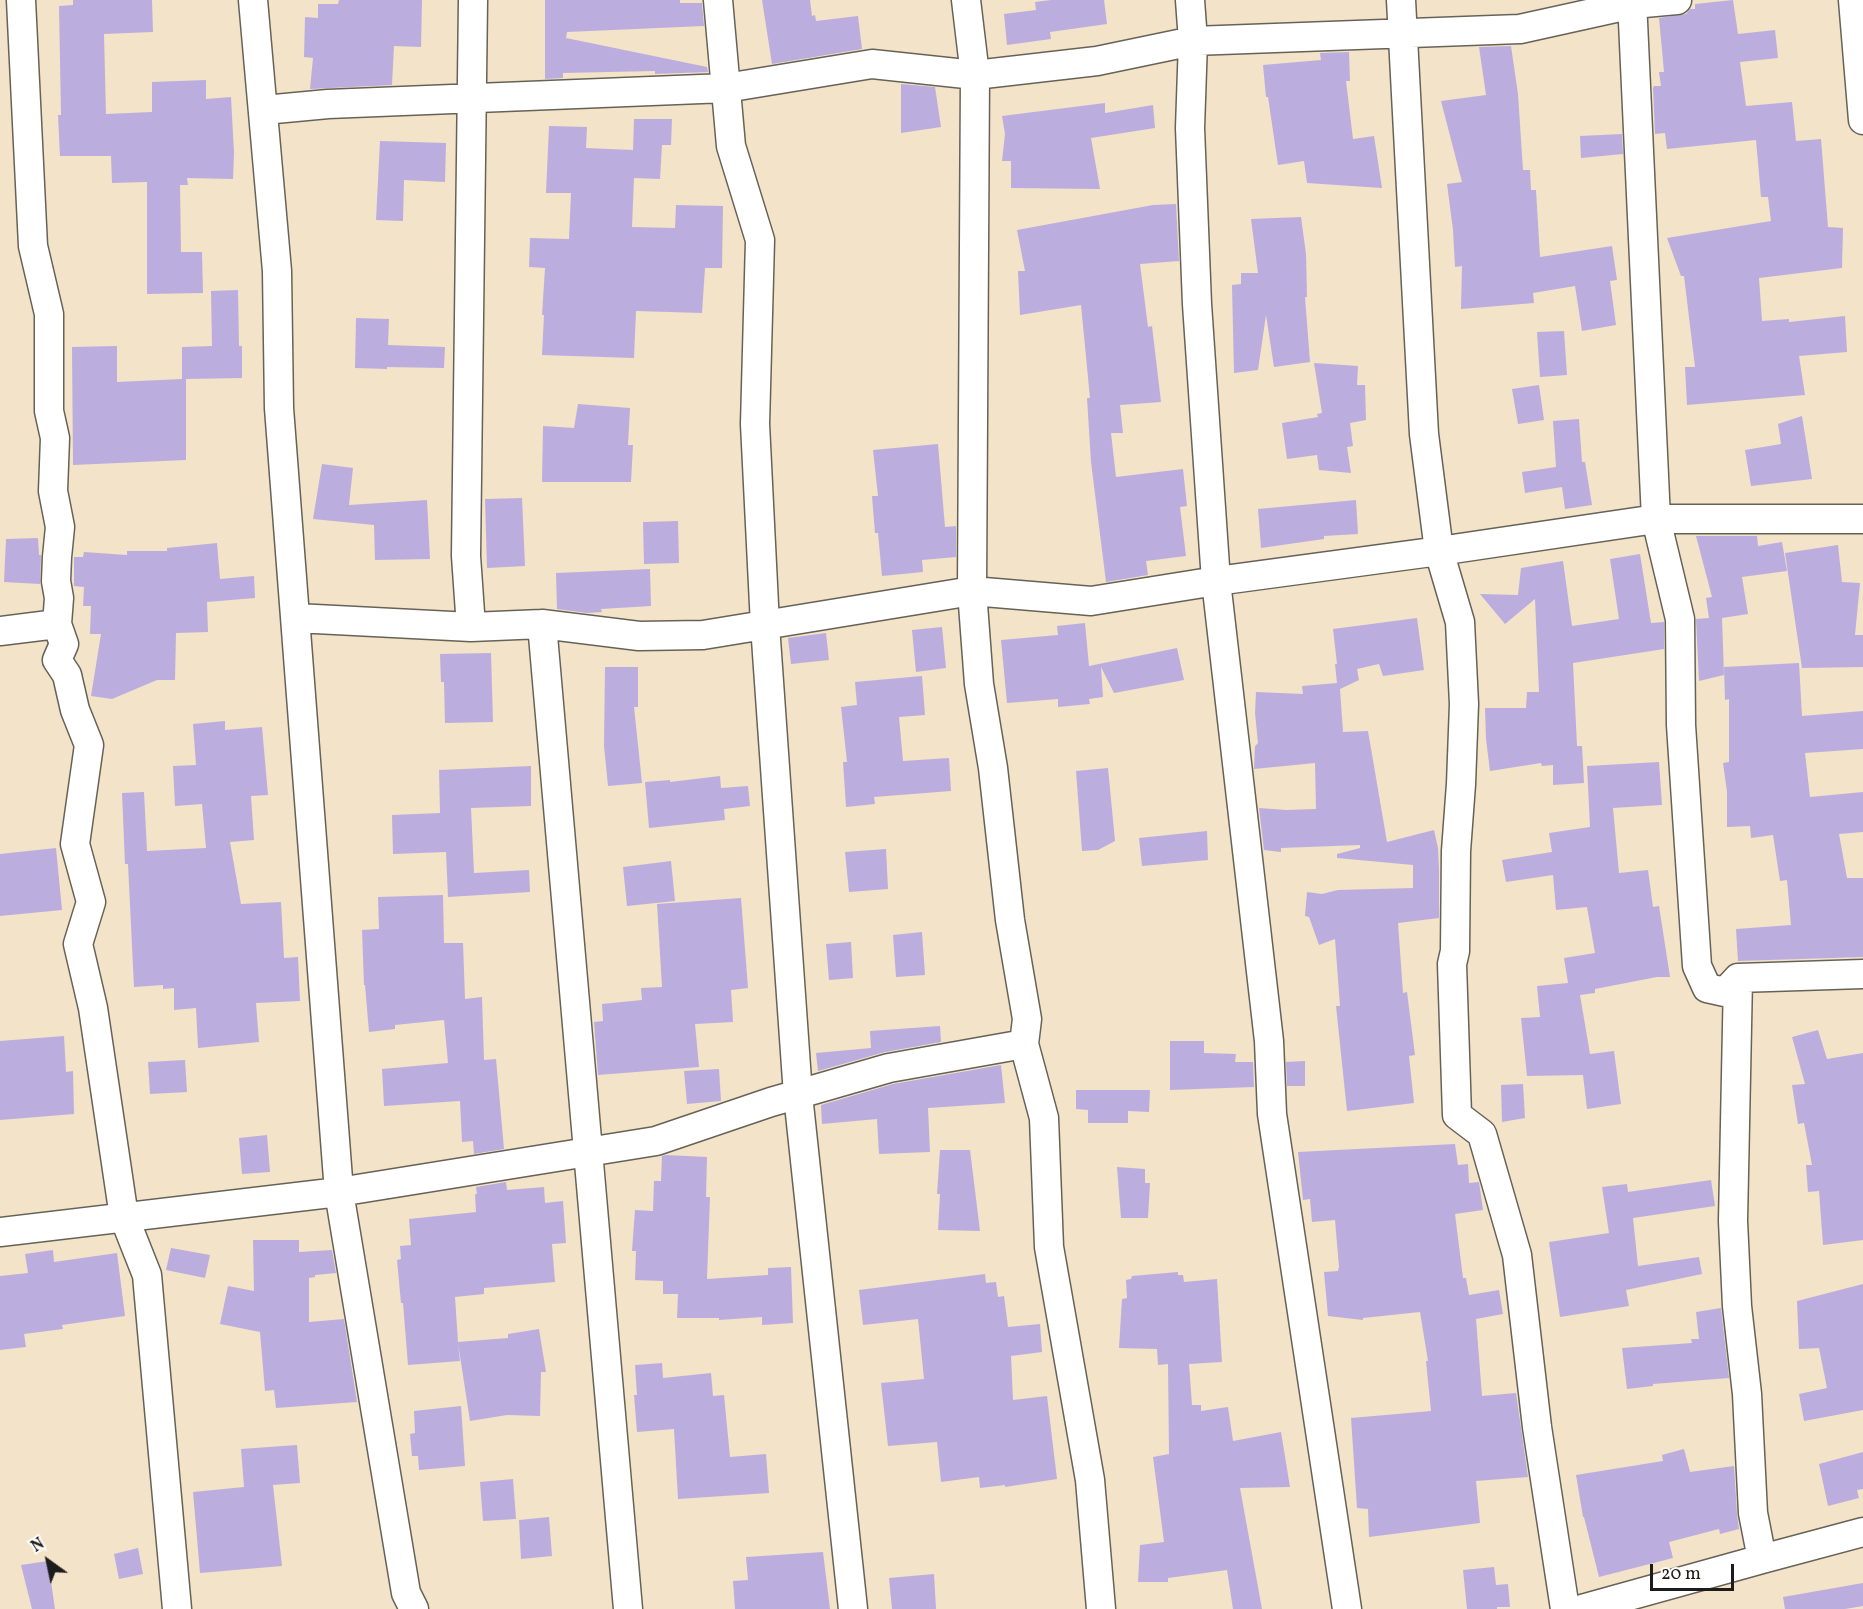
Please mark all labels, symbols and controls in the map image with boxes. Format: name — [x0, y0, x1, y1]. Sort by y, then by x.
north arrow — [18, 1531, 78, 1591]
text: N — [27, 1534, 49, 1558]
scale bar — [1653, 1552, 1737, 1590]
text: 20 m — [1661, 1562, 1701, 1587]

